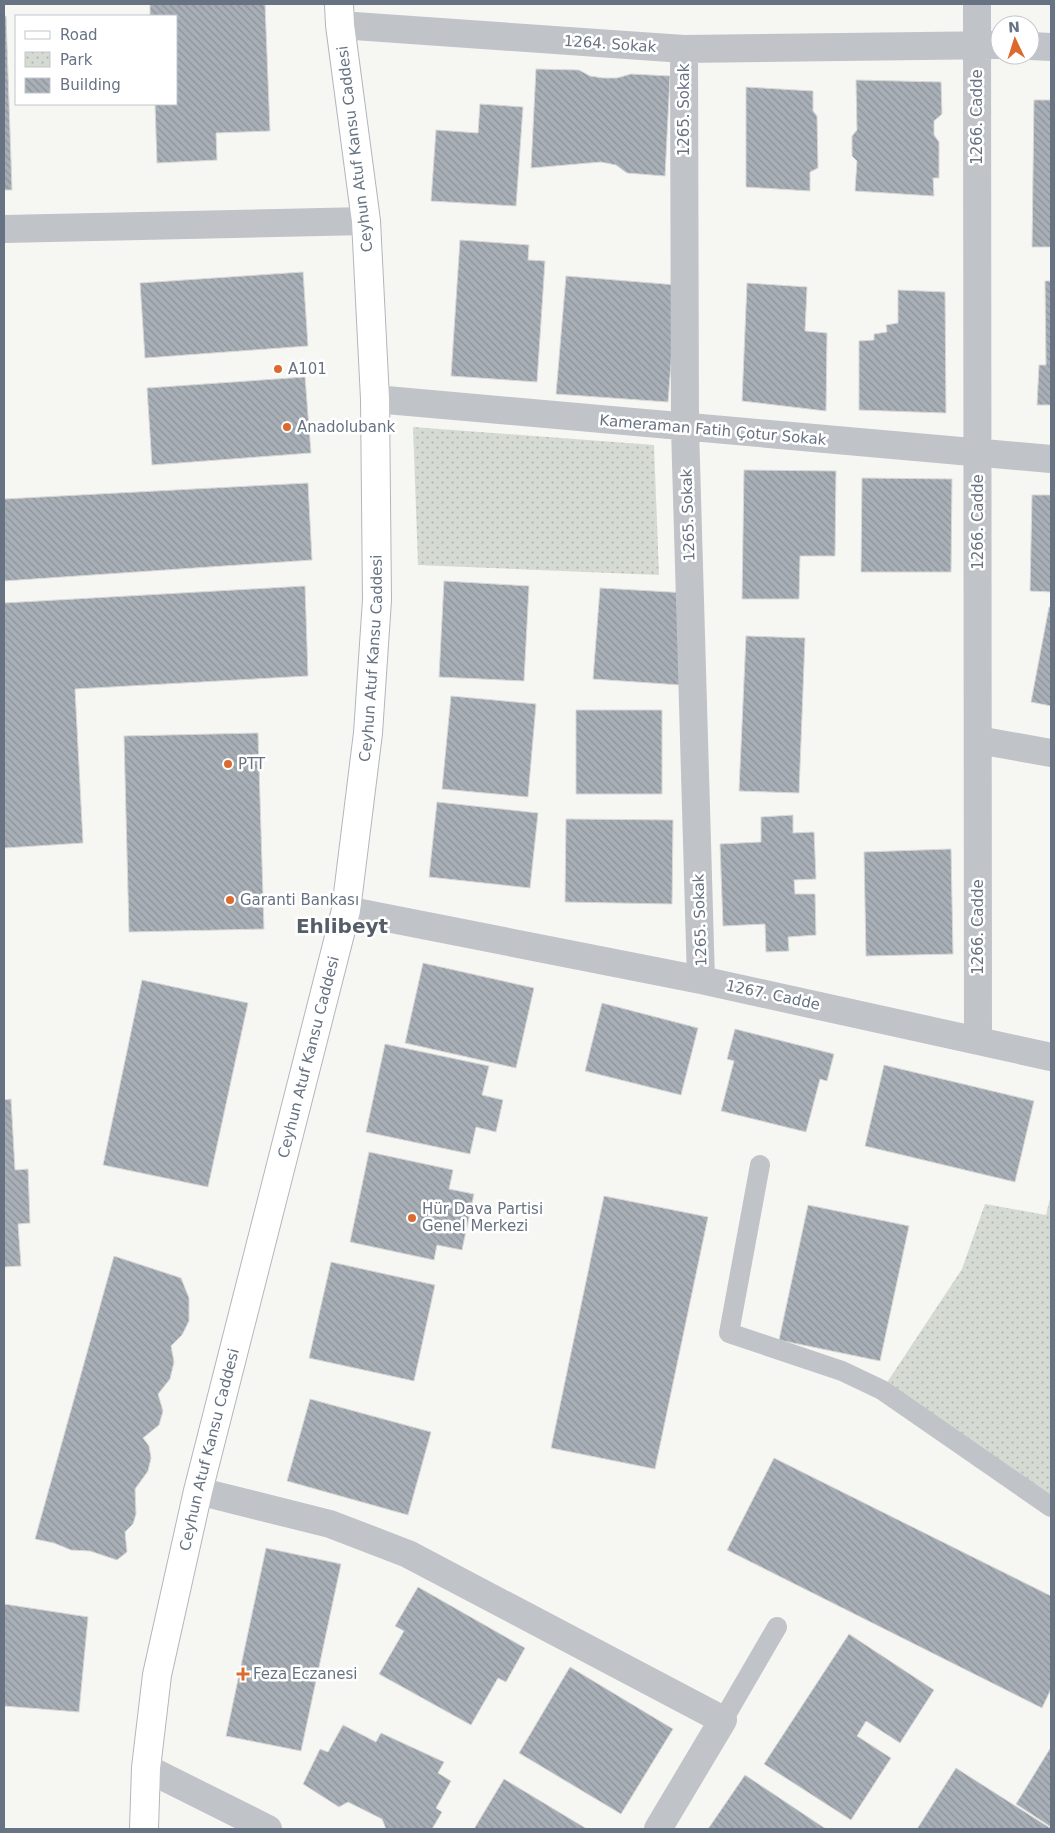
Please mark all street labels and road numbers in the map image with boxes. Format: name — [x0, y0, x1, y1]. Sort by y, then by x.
street label: 1264. Sokak — [563, 32, 657, 56]
street label: Ceyhun Atuf Kansu Caddesi — [333, 45, 377, 253]
street label: 1265. Sokak — [675, 63, 693, 156]
street label: 1266. Cadde — [968, 69, 986, 165]
street label: Kameraman Fatih Çotur Sokak — [599, 411, 828, 449]
street label: 1265. Sokak — [677, 468, 699, 562]
street label: 1266. Cadde — [969, 474, 987, 570]
street label: Ceyhun Atuf Kansu Caddesi — [355, 554, 386, 763]
street label: 1265. Sokak — [689, 873, 711, 967]
street label: 1266. Cadde — [969, 879, 987, 975]
street label: Ceyhun Atuf Kansu Caddesi — [274, 954, 343, 1160]
street label: 1267. Cadde — [724, 976, 822, 1014]
street label: Ceyhun Atuf Kansu Caddesi — [176, 1347, 243, 1553]

